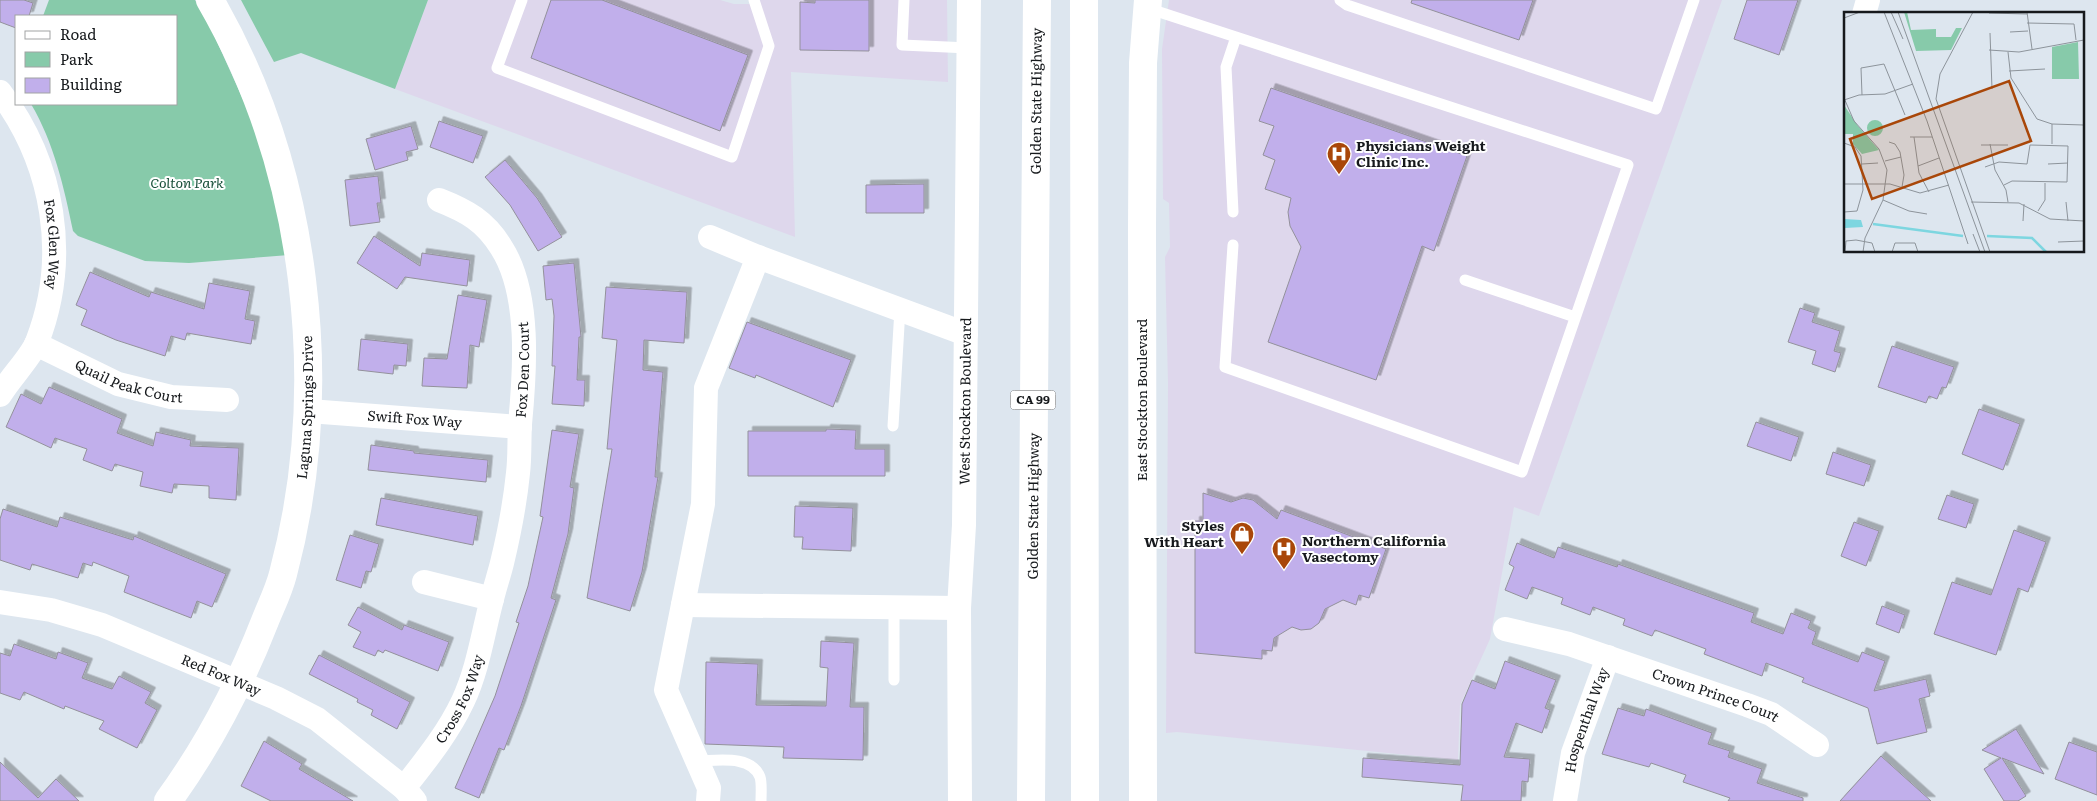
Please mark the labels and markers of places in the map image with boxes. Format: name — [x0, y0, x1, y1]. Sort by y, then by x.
place label: Physicians Weight Clinic Inc. — [1356, 135, 1487, 171]
hospital icon: Physicians Weight Clinic Inc. — [1326, 141, 1352, 175]
place label: Styles With Heart — [1144, 515, 1225, 551]
shop icon: Styles With Heart — [1229, 521, 1255, 555]
place label: Northern California Vasectomy — [1302, 530, 1447, 566]
hospital icon: Northern California Vasectomy — [1271, 536, 1297, 570]

